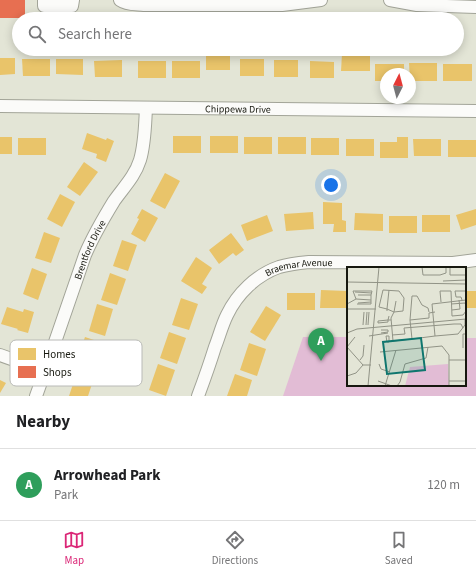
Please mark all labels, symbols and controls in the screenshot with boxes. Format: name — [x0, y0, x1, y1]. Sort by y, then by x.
search box — [12, 12, 464, 56]
icon: search — [26, 23, 48, 45]
text: Search here — [58, 24, 132, 45]
north arrow — [380, 68, 416, 104]
street label: Chippewa Drive — [205, 102, 271, 117]
your location — [321, 175, 341, 195]
street label: Brentford Drive — [71, 218, 109, 281]
street label: Braemar Avenue — [263, 256, 332, 280]
inset map — [347, 267, 466, 386]
pin: A — [308, 328, 334, 361]
legend — [10, 340, 142, 386]
text: Homes — [43, 347, 76, 362]
text: Shops — [43, 365, 72, 380]
text: Nearby — [16, 410, 70, 434]
text: Arrowhead Park — [54, 465, 160, 486]
text: A — [25, 476, 33, 494]
text: 120 m — [427, 476, 460, 494]
text: Park — [54, 486, 78, 504]
tab: Map — [63, 529, 85, 568]
tab: Directions — [212, 529, 258, 568]
tab: Saved — [385, 529, 413, 568]

